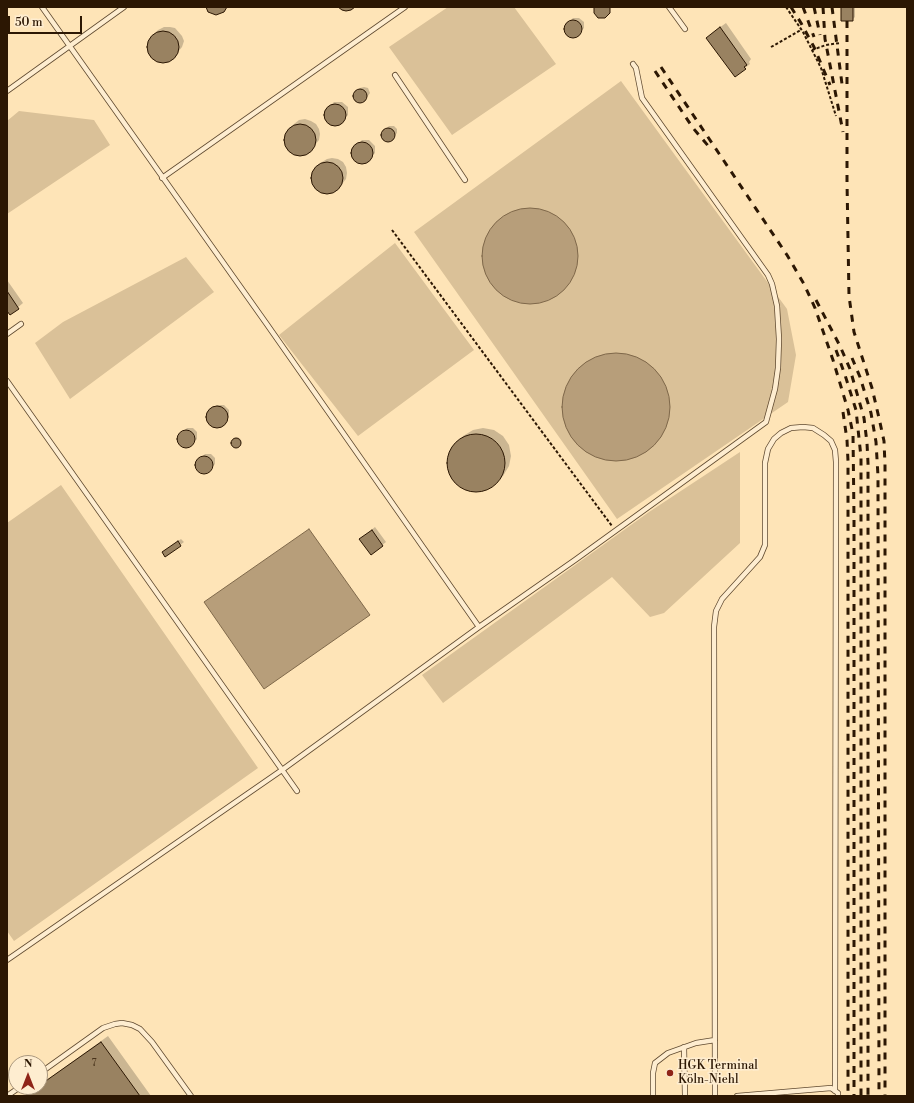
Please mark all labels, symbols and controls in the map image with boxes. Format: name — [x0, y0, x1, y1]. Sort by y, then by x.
scale bar — [10, 8, 84, 34]
text: 50 m — [15, 15, 43, 30]
north arrow — [8, 1055, 48, 1095]
text: N — [24, 1057, 32, 1071]
house number: 7 — [91, 1058, 97, 1070]
place label: HGK Terminal Köln-Niehl — [678, 1059, 758, 1087]
marker: HGK Terminal Köln-Niehl — [665, 1068, 675, 1078]

